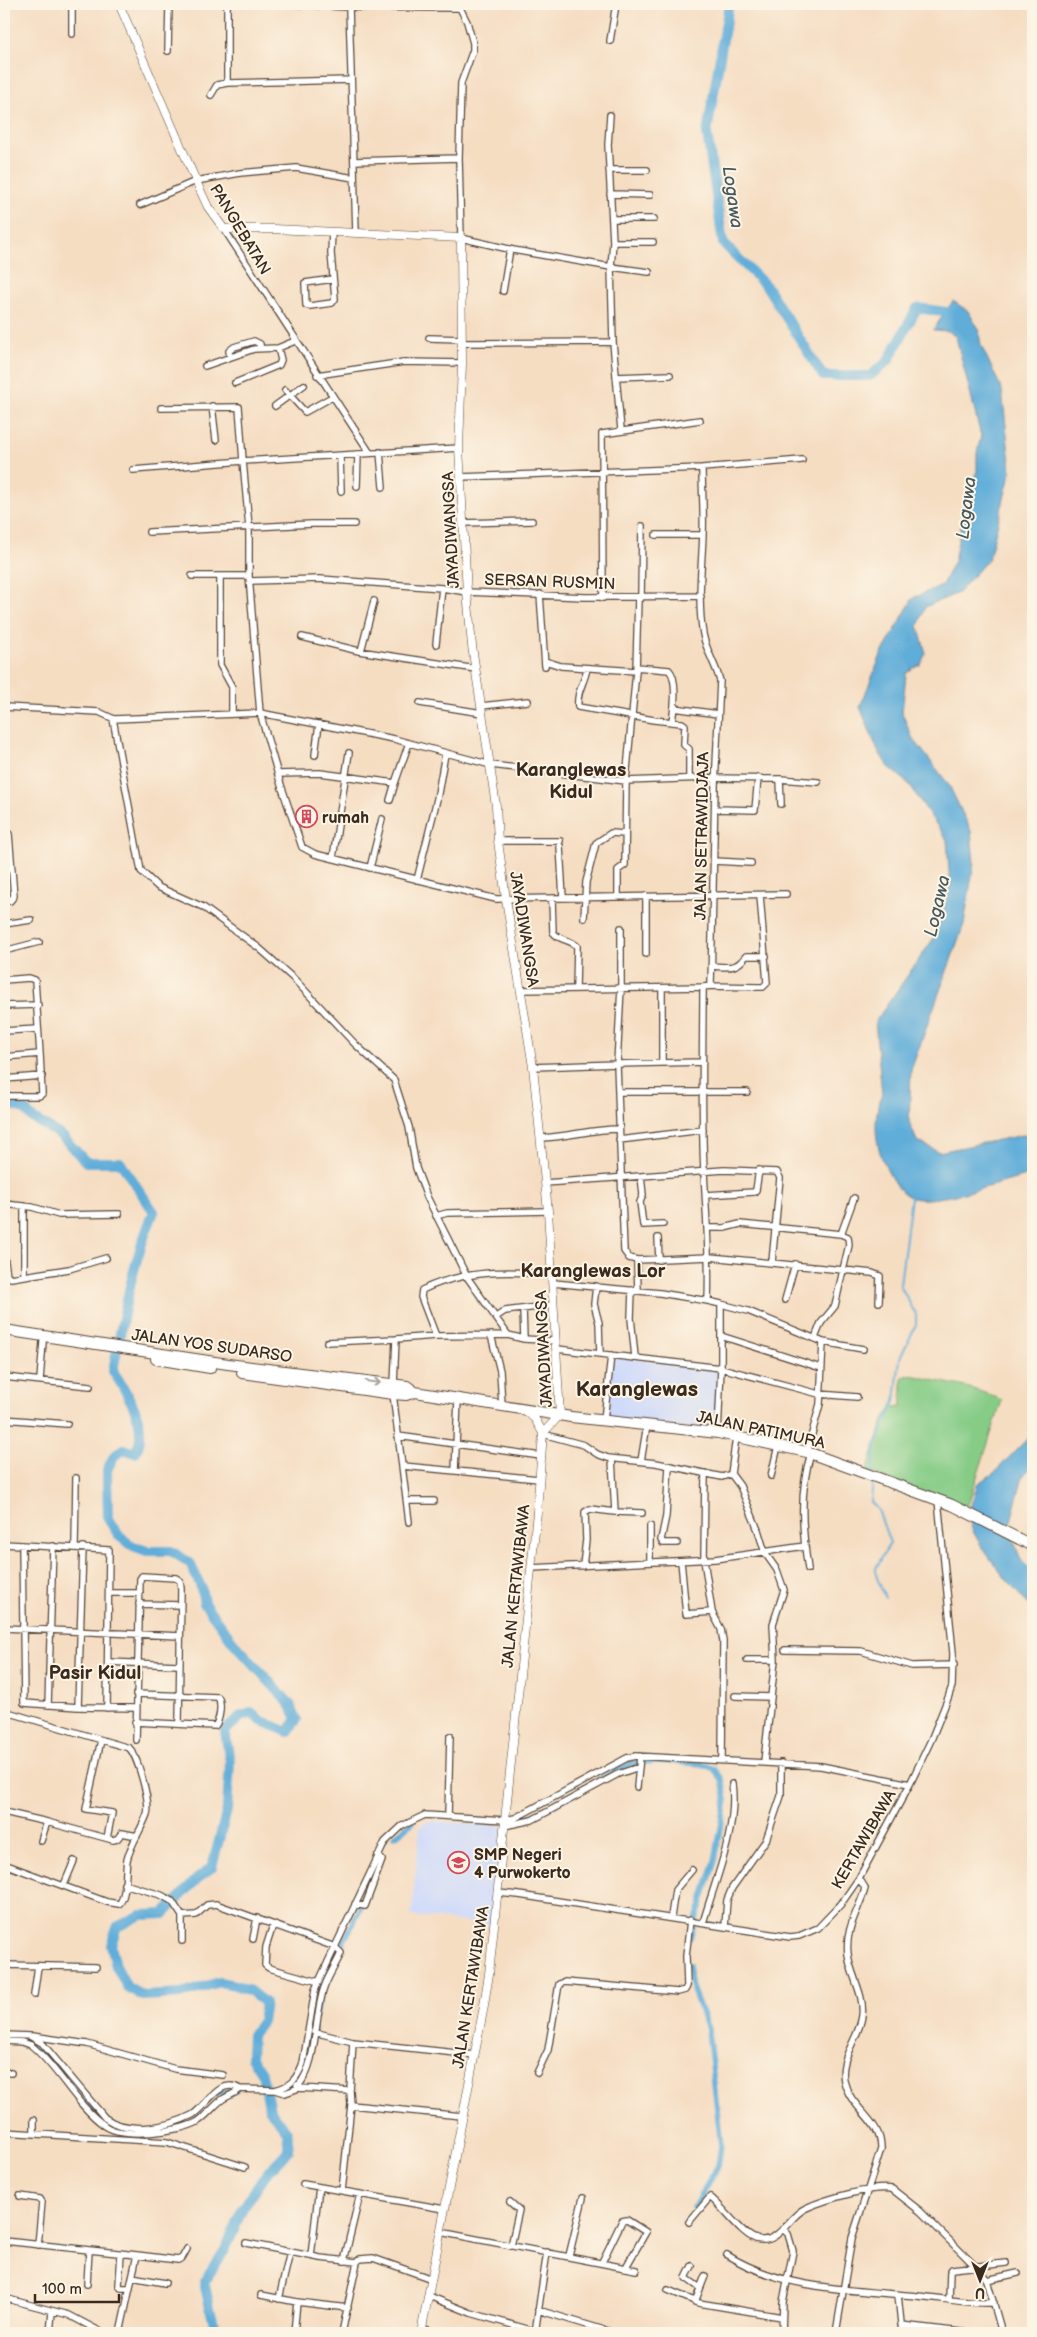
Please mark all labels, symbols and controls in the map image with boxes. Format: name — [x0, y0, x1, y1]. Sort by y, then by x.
water label: Logawa — [718, 165, 747, 229]
street label: PANGEBATAN — [205, 181, 274, 278]
street label: JAYADIWANGSA — [439, 471, 464, 589]
water label: Logawa — [952, 476, 981, 540]
street label: SERSAN RUSMIN — [484, 571, 616, 594]
street label: JALAN SETRAWIDJAJA — [692, 751, 713, 920]
district label: Karanglewas Kidul — [516, 759, 626, 804]
building icon: rumah — [294, 805, 318, 829]
place label: rumah — [322, 809, 369, 828]
street label: JAYADIWANGSA — [505, 870, 542, 989]
water label: Logawa — [920, 873, 955, 939]
district label: Karanglewas Lor — [521, 1260, 666, 1283]
street label: JAYADIWANGSA — [532, 1290, 557, 1408]
street label: JALAN YOS SUDARSO — [130, 1326, 293, 1367]
one-way arrow — [365, 1377, 381, 1387]
district label: Karanglewas — [576, 1377, 698, 1402]
street label: JALAN PATIMURA — [695, 1408, 827, 1453]
street label: JALAN KERTAWIBAWA — [498, 1503, 535, 1669]
district label: Pasir Kidul — [49, 1662, 141, 1685]
street label: KERTAWIBAWA — [828, 1787, 900, 1893]
place label: SMP Negeri 4 Purwokerto — [474, 1846, 571, 1883]
school or university icon: SMP Negeri 4 Purwokerto — [446, 1851, 470, 1875]
street label: JALAN KERTAWIBAWA — [449, 1904, 494, 2070]
north arrow — [954, 2254, 1004, 2304]
scale bar — [35, 2272, 119, 2304]
text: 100 m — [42, 2280, 82, 2299]
text: U — [975, 2284, 985, 2301]

